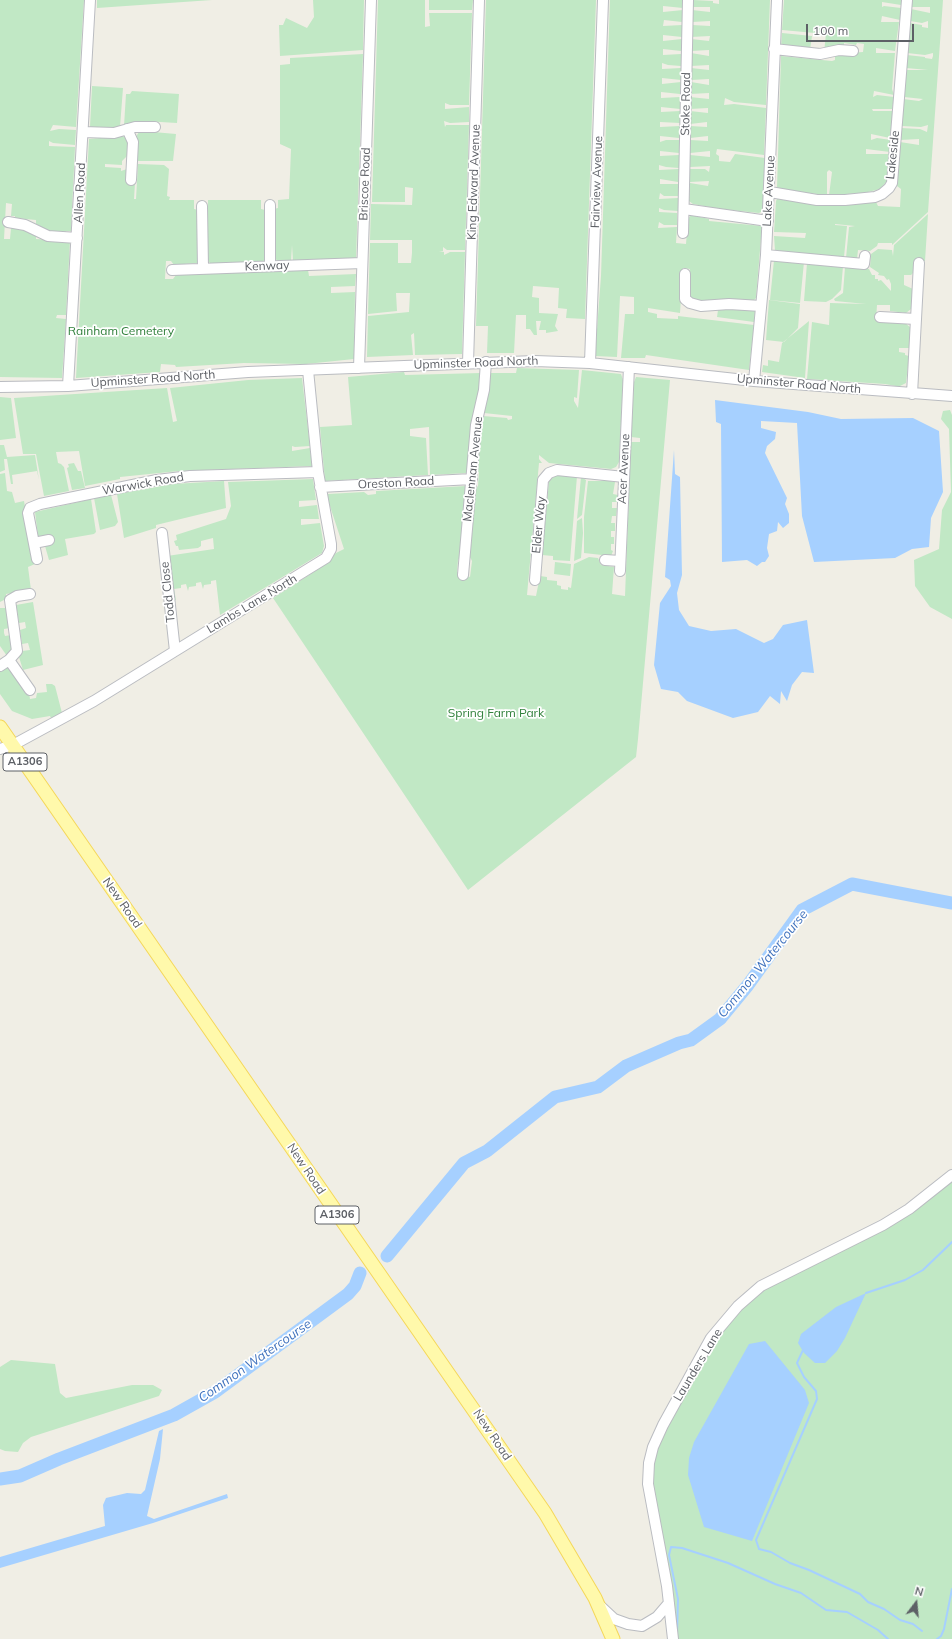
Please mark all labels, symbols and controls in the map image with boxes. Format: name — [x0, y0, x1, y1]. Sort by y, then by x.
scale bar — [808, 16, 916, 42]
text: 100 m — [813, 23, 848, 38]
street label: Stoke Road — [678, 72, 694, 136]
street label: King Edward Avenue — [465, 124, 483, 240]
street label: Lakeside — [883, 130, 903, 180]
street label: Fairview Avenue — [588, 136, 606, 228]
street label: Briscoe Road — [357, 147, 373, 221]
street label: Lake Avenue — [760, 155, 778, 227]
street label: Allen Road — [71, 162, 89, 224]
street label: Kenway — [244, 258, 290, 274]
park label: Rainham Cemetery — [68, 324, 174, 338]
street label: Upminster Road North — [413, 354, 539, 372]
street label: Upminster Road North — [90, 367, 216, 391]
street label: Upminster Road North — [736, 371, 862, 397]
street label: Maclennan Avenue — [460, 416, 486, 522]
street label: Acer Avenue — [615, 433, 633, 505]
street label: Warwick Road — [101, 470, 185, 498]
street label: Oreston Road — [357, 474, 435, 492]
street label: Elder Way — [529, 496, 549, 554]
street label: Todd Close — [158, 561, 178, 623]
street label: Lambs Lane North — [204, 571, 300, 637]
park label: Spring Farm Park — [448, 706, 544, 720]
road number: A1306 — [3, 753, 47, 771]
street label: New Road — [99, 875, 145, 931]
water label: Common Watercourse — [715, 907, 811, 1021]
street label: New Road — [284, 1141, 328, 1197]
road number: A1306 — [315, 1206, 359, 1224]
water label: Common Watercourse — [196, 1316, 314, 1406]
street label: Launders Lane — [671, 1326, 725, 1404]
street label: New Road — [470, 1407, 514, 1463]
north arrow — [896, 1583, 936, 1623]
text: N — [913, 1584, 925, 1599]

